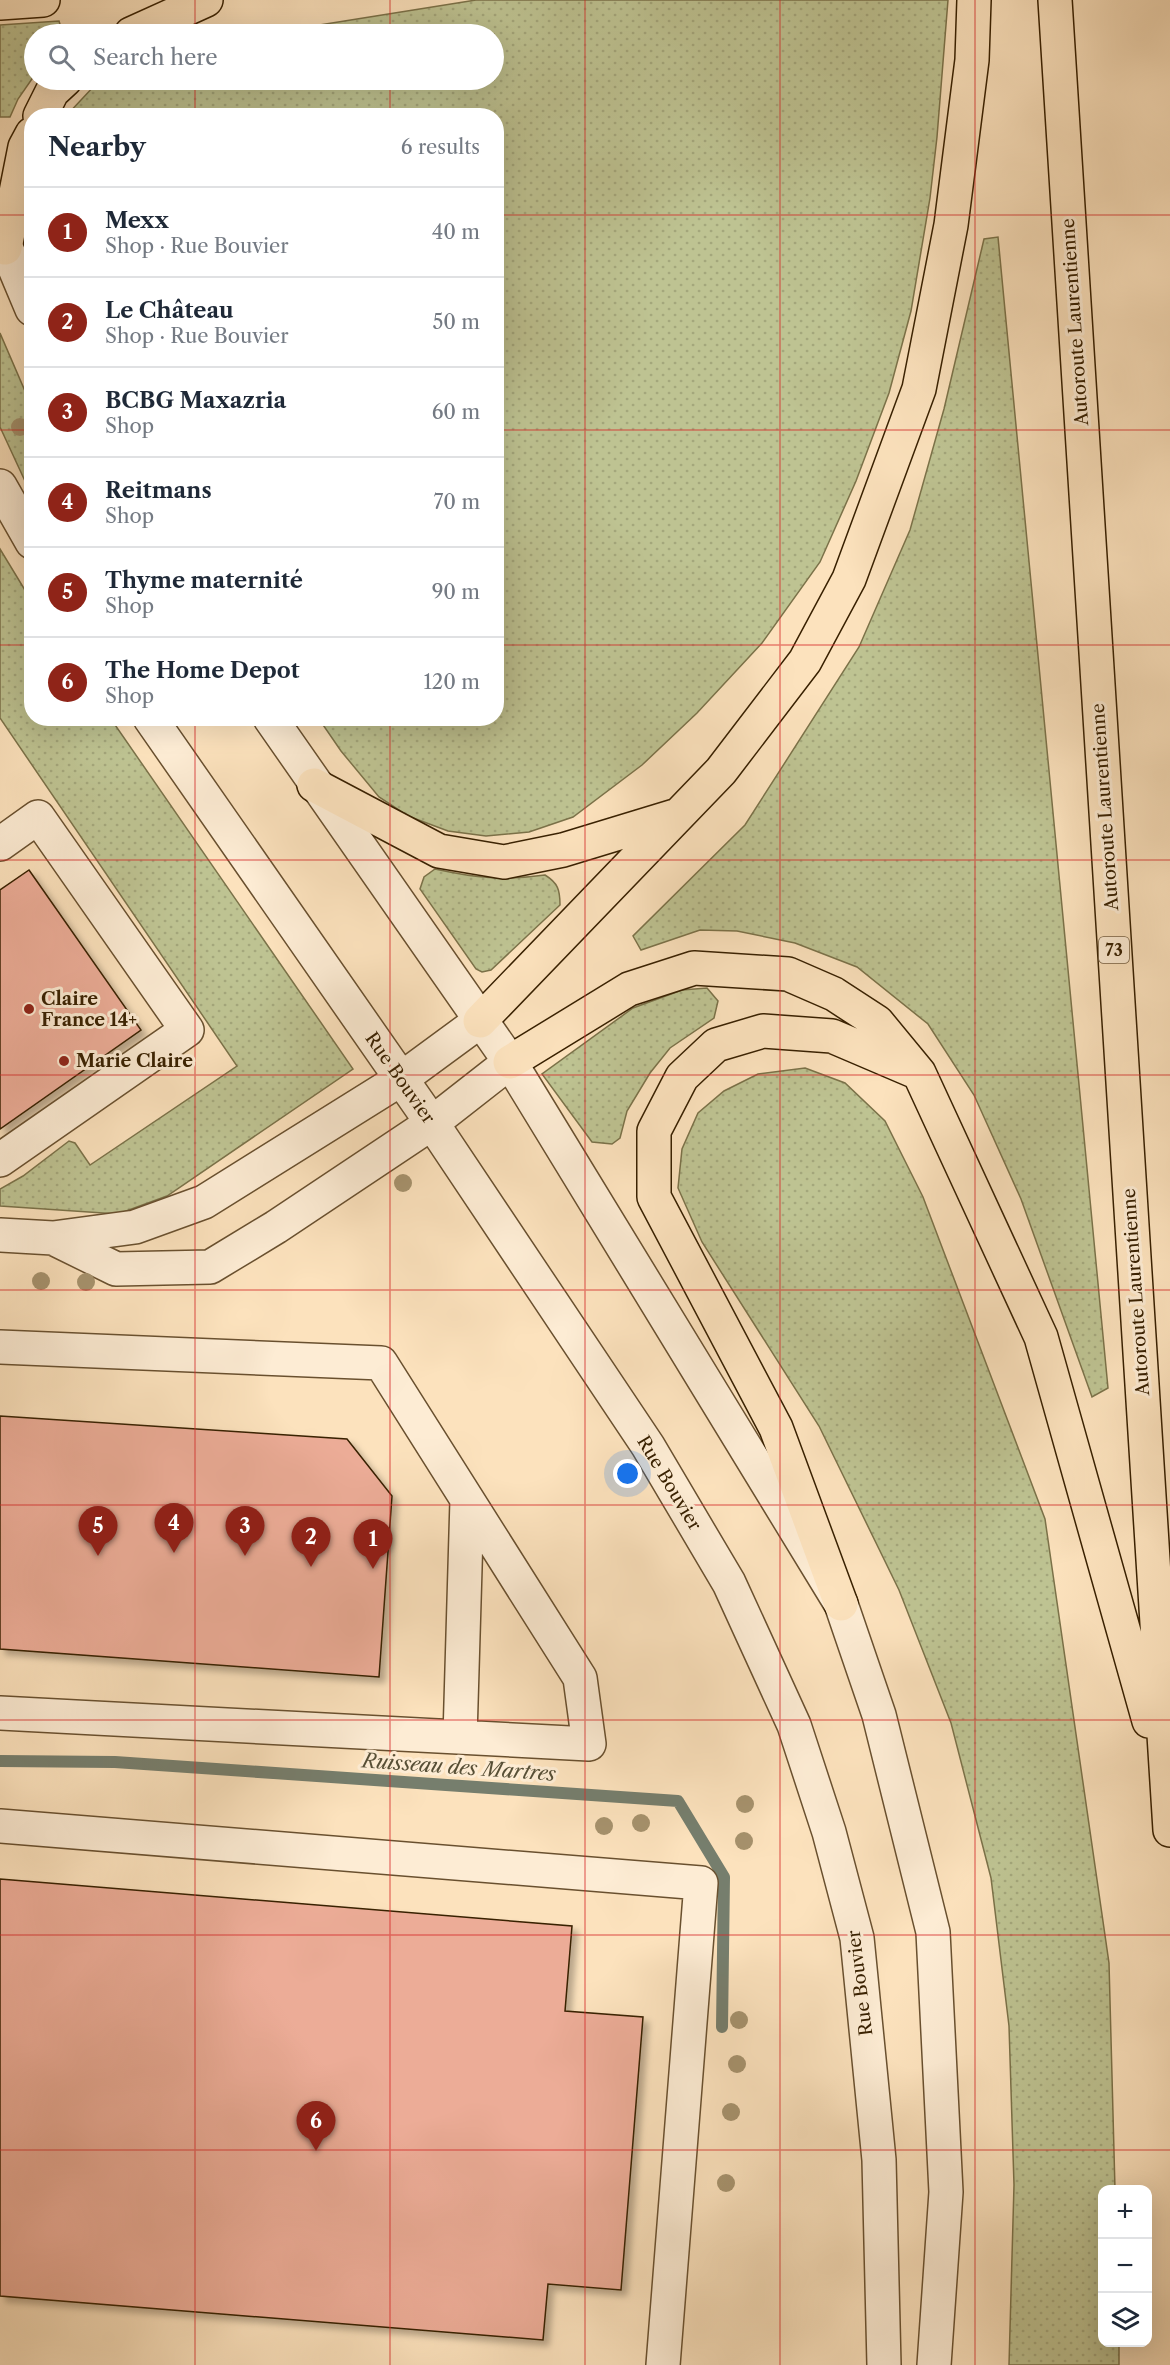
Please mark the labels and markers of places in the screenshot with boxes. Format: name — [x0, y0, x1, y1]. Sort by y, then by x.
place label: Claire France 14+ — [41, 988, 137, 1031]
marker: Claire France 14+ — [22, 1002, 36, 1016]
place label: Marie Claire — [76, 1050, 193, 1072]
marker: Marie Claire — [57, 1054, 71, 1068]
pin: 4 — [154, 1504, 194, 1553]
pin: 5 — [78, 1506, 118, 1556]
pin: 3 — [226, 1506, 264, 1556]
pin: 2 — [292, 1518, 330, 1567]
pin: 1 — [354, 1520, 392, 1569]
pin: 6 — [296, 2102, 336, 2151]

